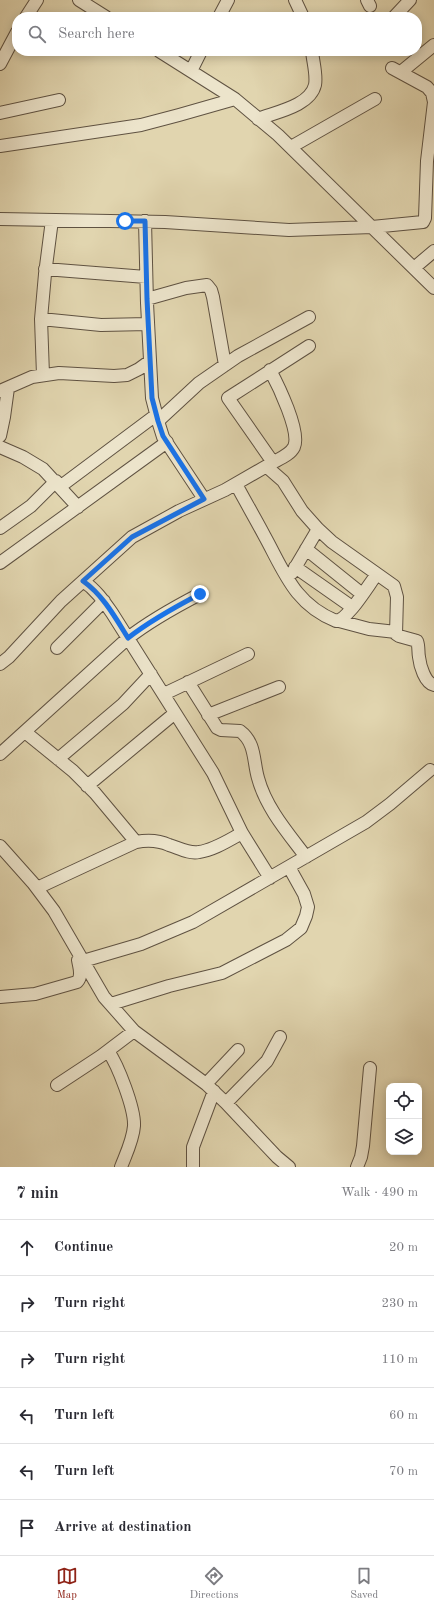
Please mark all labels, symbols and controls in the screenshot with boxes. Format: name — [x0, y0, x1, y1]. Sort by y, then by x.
search box — [12, 12, 422, 56]
icon: search — [26, 23, 48, 45]
text: Search here — [58, 27, 135, 42]
route start — [116, 212, 134, 230]
route end — [191, 585, 209, 603]
map controls — [386, 1083, 422, 1155]
button: locate — [386, 1083, 422, 1119]
button: layers — [386, 1119, 422, 1155]
text: 7 min — [16, 1185, 59, 1202]
text: Walk · 490 m — [341, 1186, 418, 1199]
icon: ahead — [16, 1237, 38, 1259]
text: Continue — [54, 1240, 113, 1255]
text: 20 m — [389, 1241, 418, 1254]
icon: right — [16, 1293, 38, 1315]
text: Turn right — [54, 1296, 125, 1311]
text: 230 m — [381, 1297, 418, 1310]
icon: right — [16, 1349, 38, 1371]
text: Turn right — [54, 1352, 125, 1367]
text: 110 m — [381, 1353, 418, 1366]
icon: left — [16, 1405, 38, 1427]
text: Turn left — [54, 1408, 114, 1423]
text: 60 m — [389, 1409, 418, 1422]
icon: left — [16, 1461, 38, 1483]
text: Turn left — [54, 1464, 114, 1479]
text: 70 m — [389, 1465, 418, 1478]
icon: arrive — [16, 1517, 38, 1539]
text: Arrive at destination — [54, 1520, 192, 1535]
tab: Map — [56, 1565, 78, 1603]
tab: Directions — [190, 1565, 238, 1603]
tab: Saved — [350, 1565, 378, 1603]

